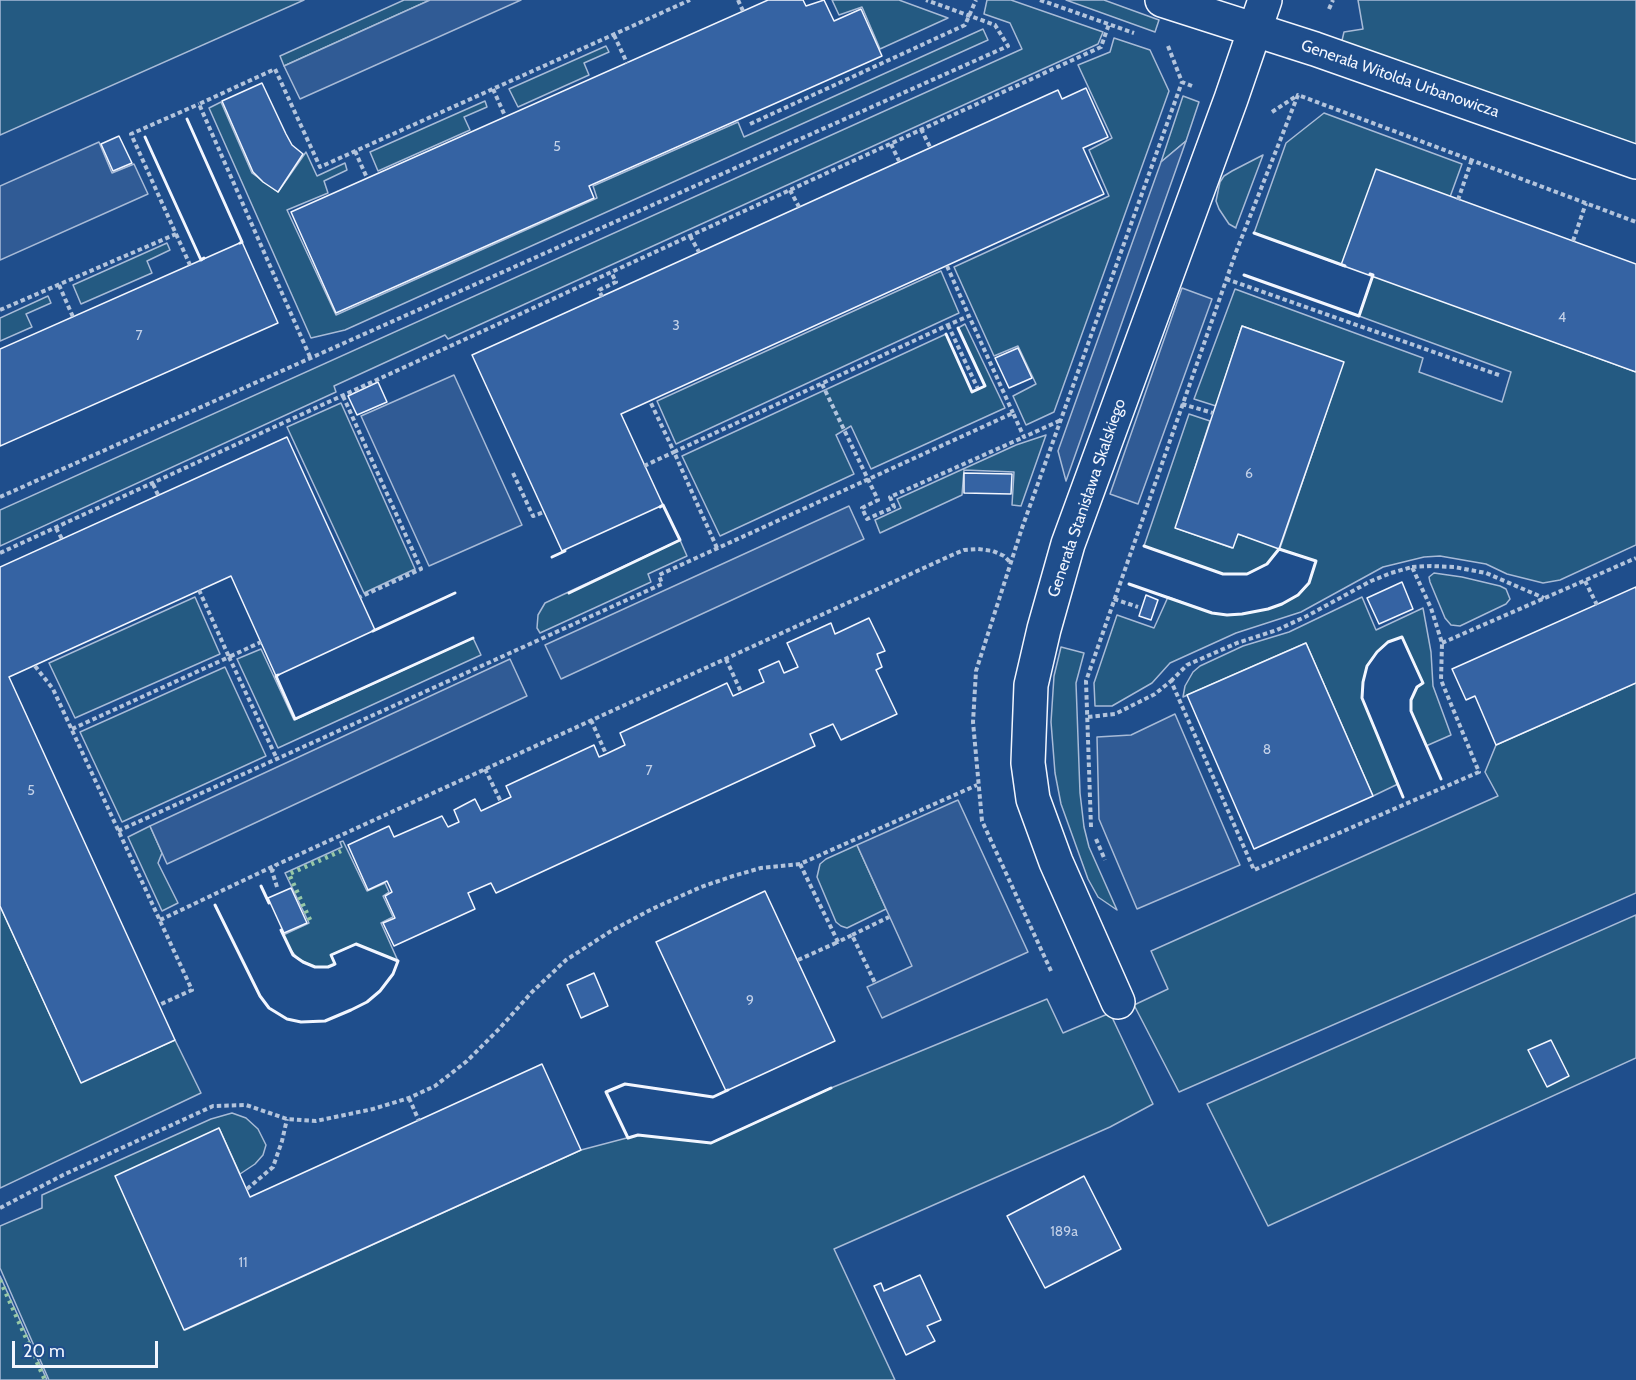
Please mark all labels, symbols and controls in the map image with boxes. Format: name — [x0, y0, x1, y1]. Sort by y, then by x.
street label: Generała Witolda Urbanowicza — [1298, 36, 1502, 122]
house number: 5 — [553, 139, 561, 155]
house number: 4 — [1558, 310, 1566, 326]
house number: 3 — [672, 318, 680, 334]
house number: 7 — [135, 328, 143, 344]
street label: Generała Stanisława Skalskiego — [1044, 396, 1130, 600]
house number: 6 — [1245, 466, 1253, 482]
house number: 8 — [1263, 742, 1271, 758]
house number: 7 — [645, 763, 653, 779]
house number: 5 — [27, 783, 35, 799]
house number: 9 — [746, 993, 754, 1009]
house number: 189a — [1050, 1224, 1078, 1240]
house number: 11 — [238, 1255, 248, 1271]
scale bar — [15, 1329, 160, 1367]
text: 20 m — [23, 1340, 65, 1362]

